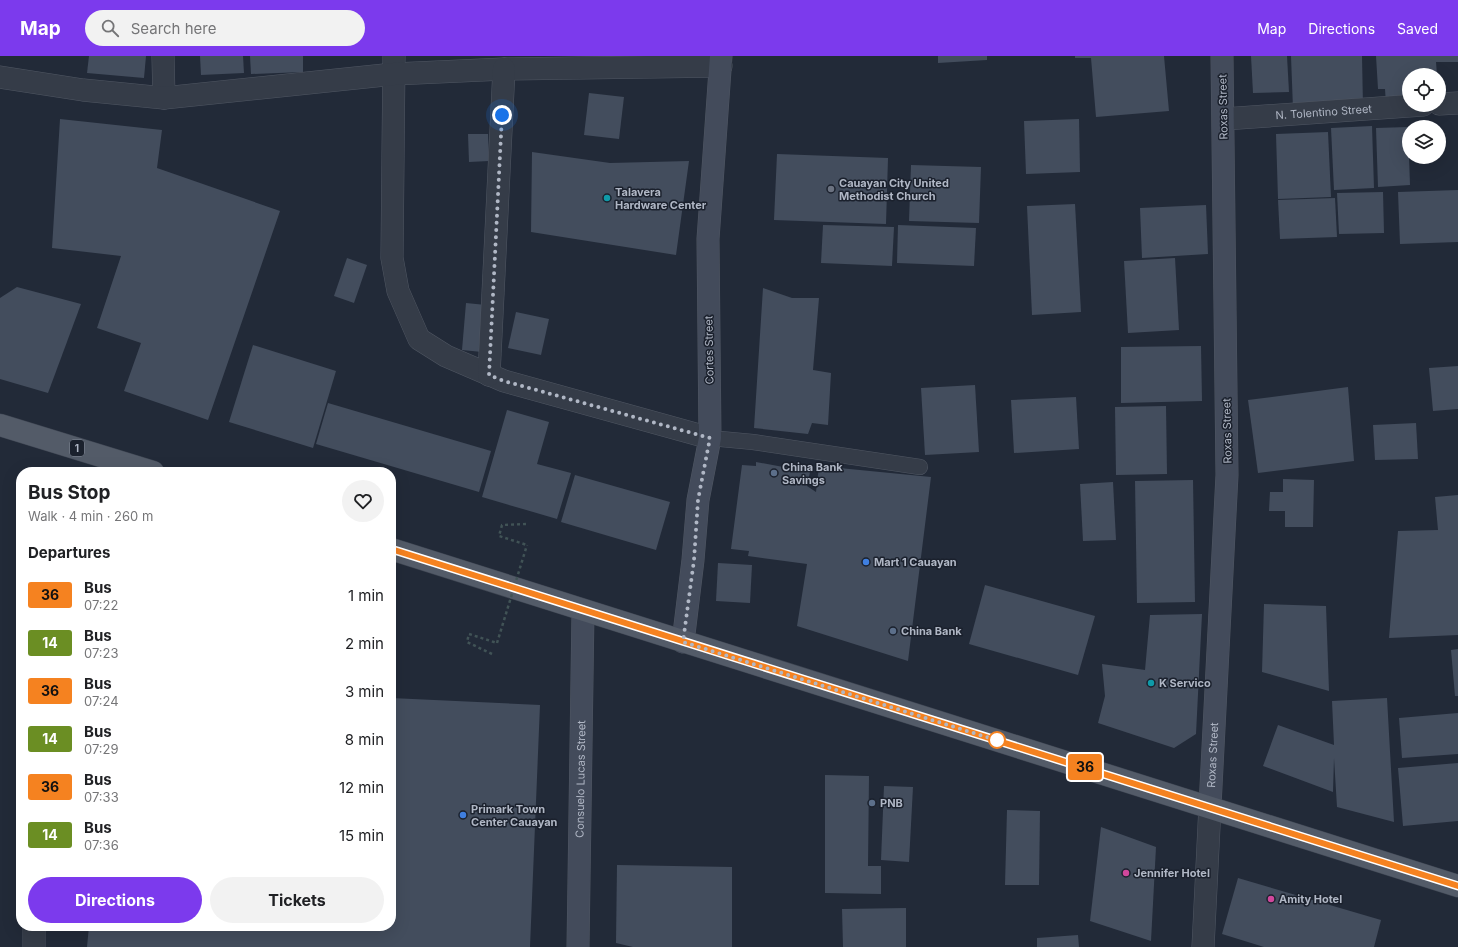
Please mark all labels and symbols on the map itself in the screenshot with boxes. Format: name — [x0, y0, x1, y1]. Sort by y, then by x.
street label: Roxas Street — [1215, 74, 1231, 140]
street label: N. Tolentino Street — [1275, 102, 1373, 122]
your location — [492, 105, 512, 125]
place label: Cauayan City United Methodist Church — [839, 176, 949, 203]
marker: Cauayan City United Methodist Church — [826, 184, 836, 194]
place label: Talavera Hardware Center — [615, 185, 707, 212]
marker: Talavera Hardware Center — [602, 193, 612, 203]
street label: Cortes Street — [701, 315, 717, 385]
street label: Roxas Street — [1219, 398, 1235, 464]
road number: 1 — [70, 440, 84, 456]
place label: China Bank Savings — [782, 460, 843, 487]
marker: China Bank Savings — [769, 468, 779, 478]
place label: Mart 1 Cauayan — [874, 555, 957, 569]
marker: Mart 1 Cauayan — [861, 557, 871, 567]
place label: China Bank — [901, 624, 962, 638]
marker: China Bank — [888, 626, 898, 636]
place label: K Servico — [1159, 676, 1211, 690]
marker: K Servico — [1146, 678, 1156, 688]
street label: Consuelo Lucas Street — [573, 720, 588, 838]
street label: Roxas Street — [1204, 722, 1221, 788]
unlabelled marker — [988, 731, 1006, 749]
line badge: 36 — [1067, 754, 1103, 780]
place label: PNB — [880, 796, 903, 810]
marker: PNB — [867, 798, 877, 808]
place label: Primark Town Center Cauayan — [471, 802, 558, 829]
marker: Primark Town Center Cauayan — [458, 810, 468, 820]
place label: Jennifer Hotel — [1134, 866, 1210, 880]
marker: Jennifer Hotel — [1121, 868, 1131, 878]
place label: Amity Hotel — [1279, 892, 1342, 906]
marker: Amity Hotel — [1266, 894, 1276, 904]

